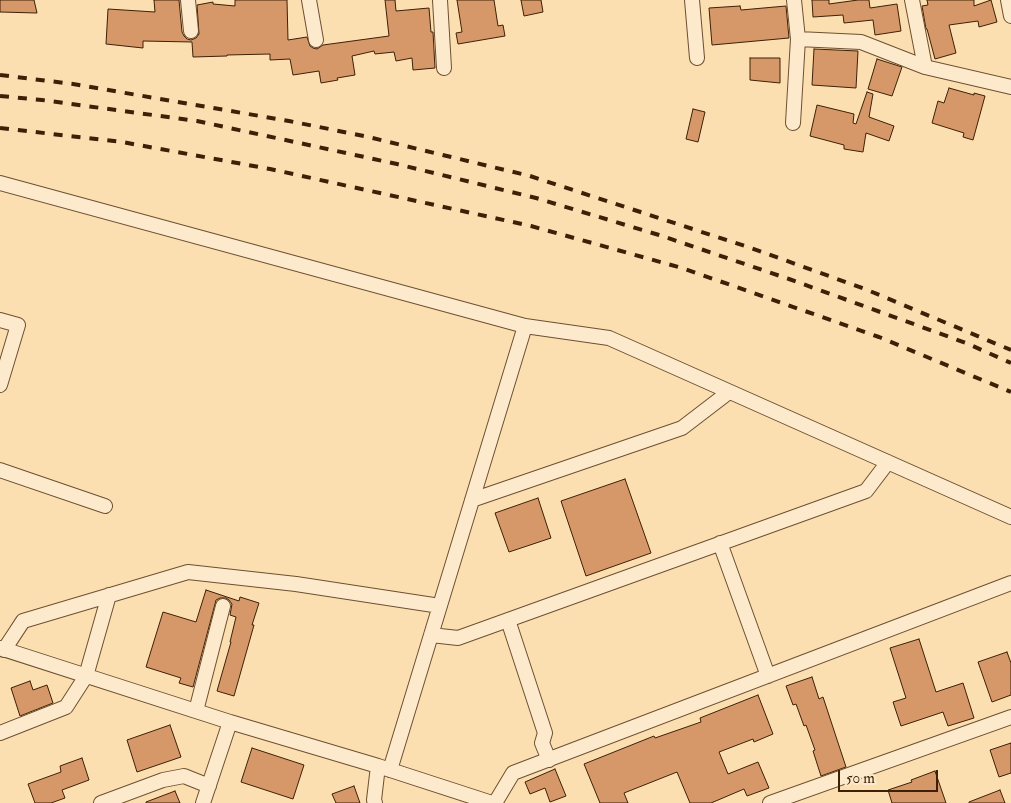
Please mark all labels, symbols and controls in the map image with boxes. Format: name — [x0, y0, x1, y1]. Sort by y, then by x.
scale bar — [841, 760, 941, 792]
text: 50 m — [846, 769, 875, 788]

